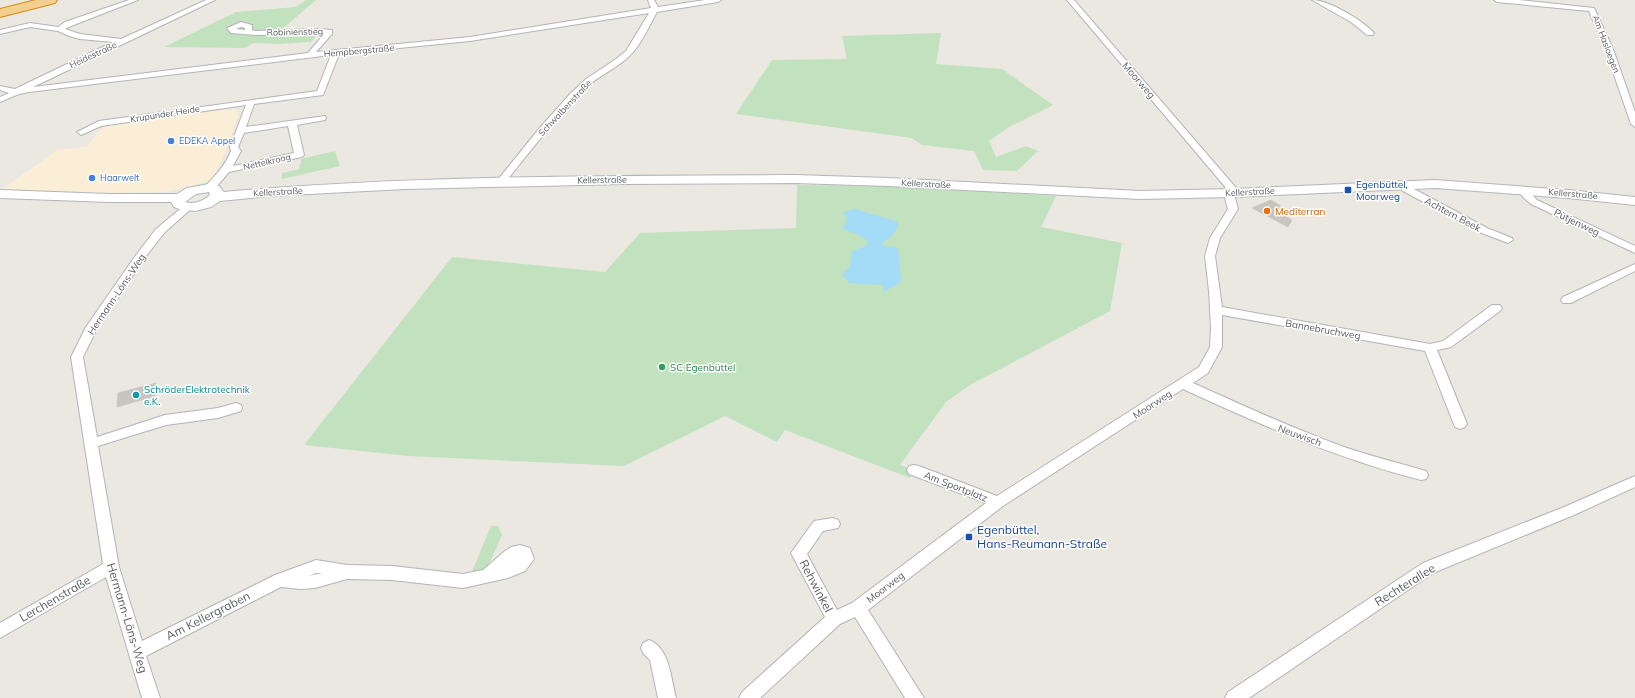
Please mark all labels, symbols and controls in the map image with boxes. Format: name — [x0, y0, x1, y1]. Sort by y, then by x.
street label: Am Hasloegen — [1590, 13, 1623, 74]
street label: Robinienstieg — [267, 26, 323, 37]
street label: Heidestraße — [67, 39, 118, 70]
street label: Hempbergstraße — [323, 42, 395, 59]
street label: Moorweg — [1119, 59, 1158, 101]
street label: Schwalbenstraße — [536, 77, 594, 138]
street label: Krupunder Heide — [129, 103, 201, 124]
place label: EDEKA Appel — [179, 135, 235, 146]
marker: EDEKA Appel — [166, 136, 176, 146]
street label: Nettelkroog — [242, 151, 292, 172]
place label: Haarwelt — [100, 172, 139, 183]
marker: Haarwelt — [87, 173, 97, 183]
street label: Kellerstraße — [577, 174, 627, 185]
street label: Kellerstraße — [901, 177, 951, 190]
place label: Egenbüttel, Moorweg — [1356, 178, 1408, 203]
street label: Kellerstraße — [253, 185, 303, 198]
street label: Kellerstraße — [1225, 185, 1275, 198]
marker: Egenbüttel, Moorweg — [1343, 185, 1353, 195]
street label: Kellerstraße — [1548, 186, 1598, 201]
street label: Achtern Beek — [1422, 194, 1484, 235]
place label: Mediterran — [1275, 205, 1326, 218]
marker: Mediterran — [1262, 206, 1272, 216]
street label: Pütjenweg — [1552, 206, 1602, 239]
street label: Hermann-Löns-Weg — [84, 251, 148, 337]
street label: Bannebruchweg — [1284, 316, 1362, 343]
place label: SC Egenbüttel — [670, 361, 735, 374]
marker: SC Egenbüttel — [657, 362, 667, 372]
place label: SchröderElektrotechnik e.K. — [144, 383, 251, 408]
street label: Moorweg — [1130, 387, 1174, 422]
marker: SchröderElektrotechnik e.K. — [131, 390, 141, 400]
street label: Neuwisch — [1276, 422, 1324, 449]
street label: Am Sportplatz — [922, 468, 989, 505]
place label: Egenbüttel, Hans-Reumann-Straße — [977, 522, 1107, 551]
marker: Egenbüttel, Hans-Reumann-Straße — [964, 532, 974, 542]
street label: Rehwinkel — [796, 557, 837, 615]
street label: Rechterallee — [1372, 560, 1438, 609]
street label: Hermann-Löns-Weg — [104, 561, 151, 675]
street label: Moorweg — [864, 569, 907, 606]
street label: Lerchenstraße — [17, 572, 93, 625]
street label: Am Kellergraben — [163, 588, 252, 643]

